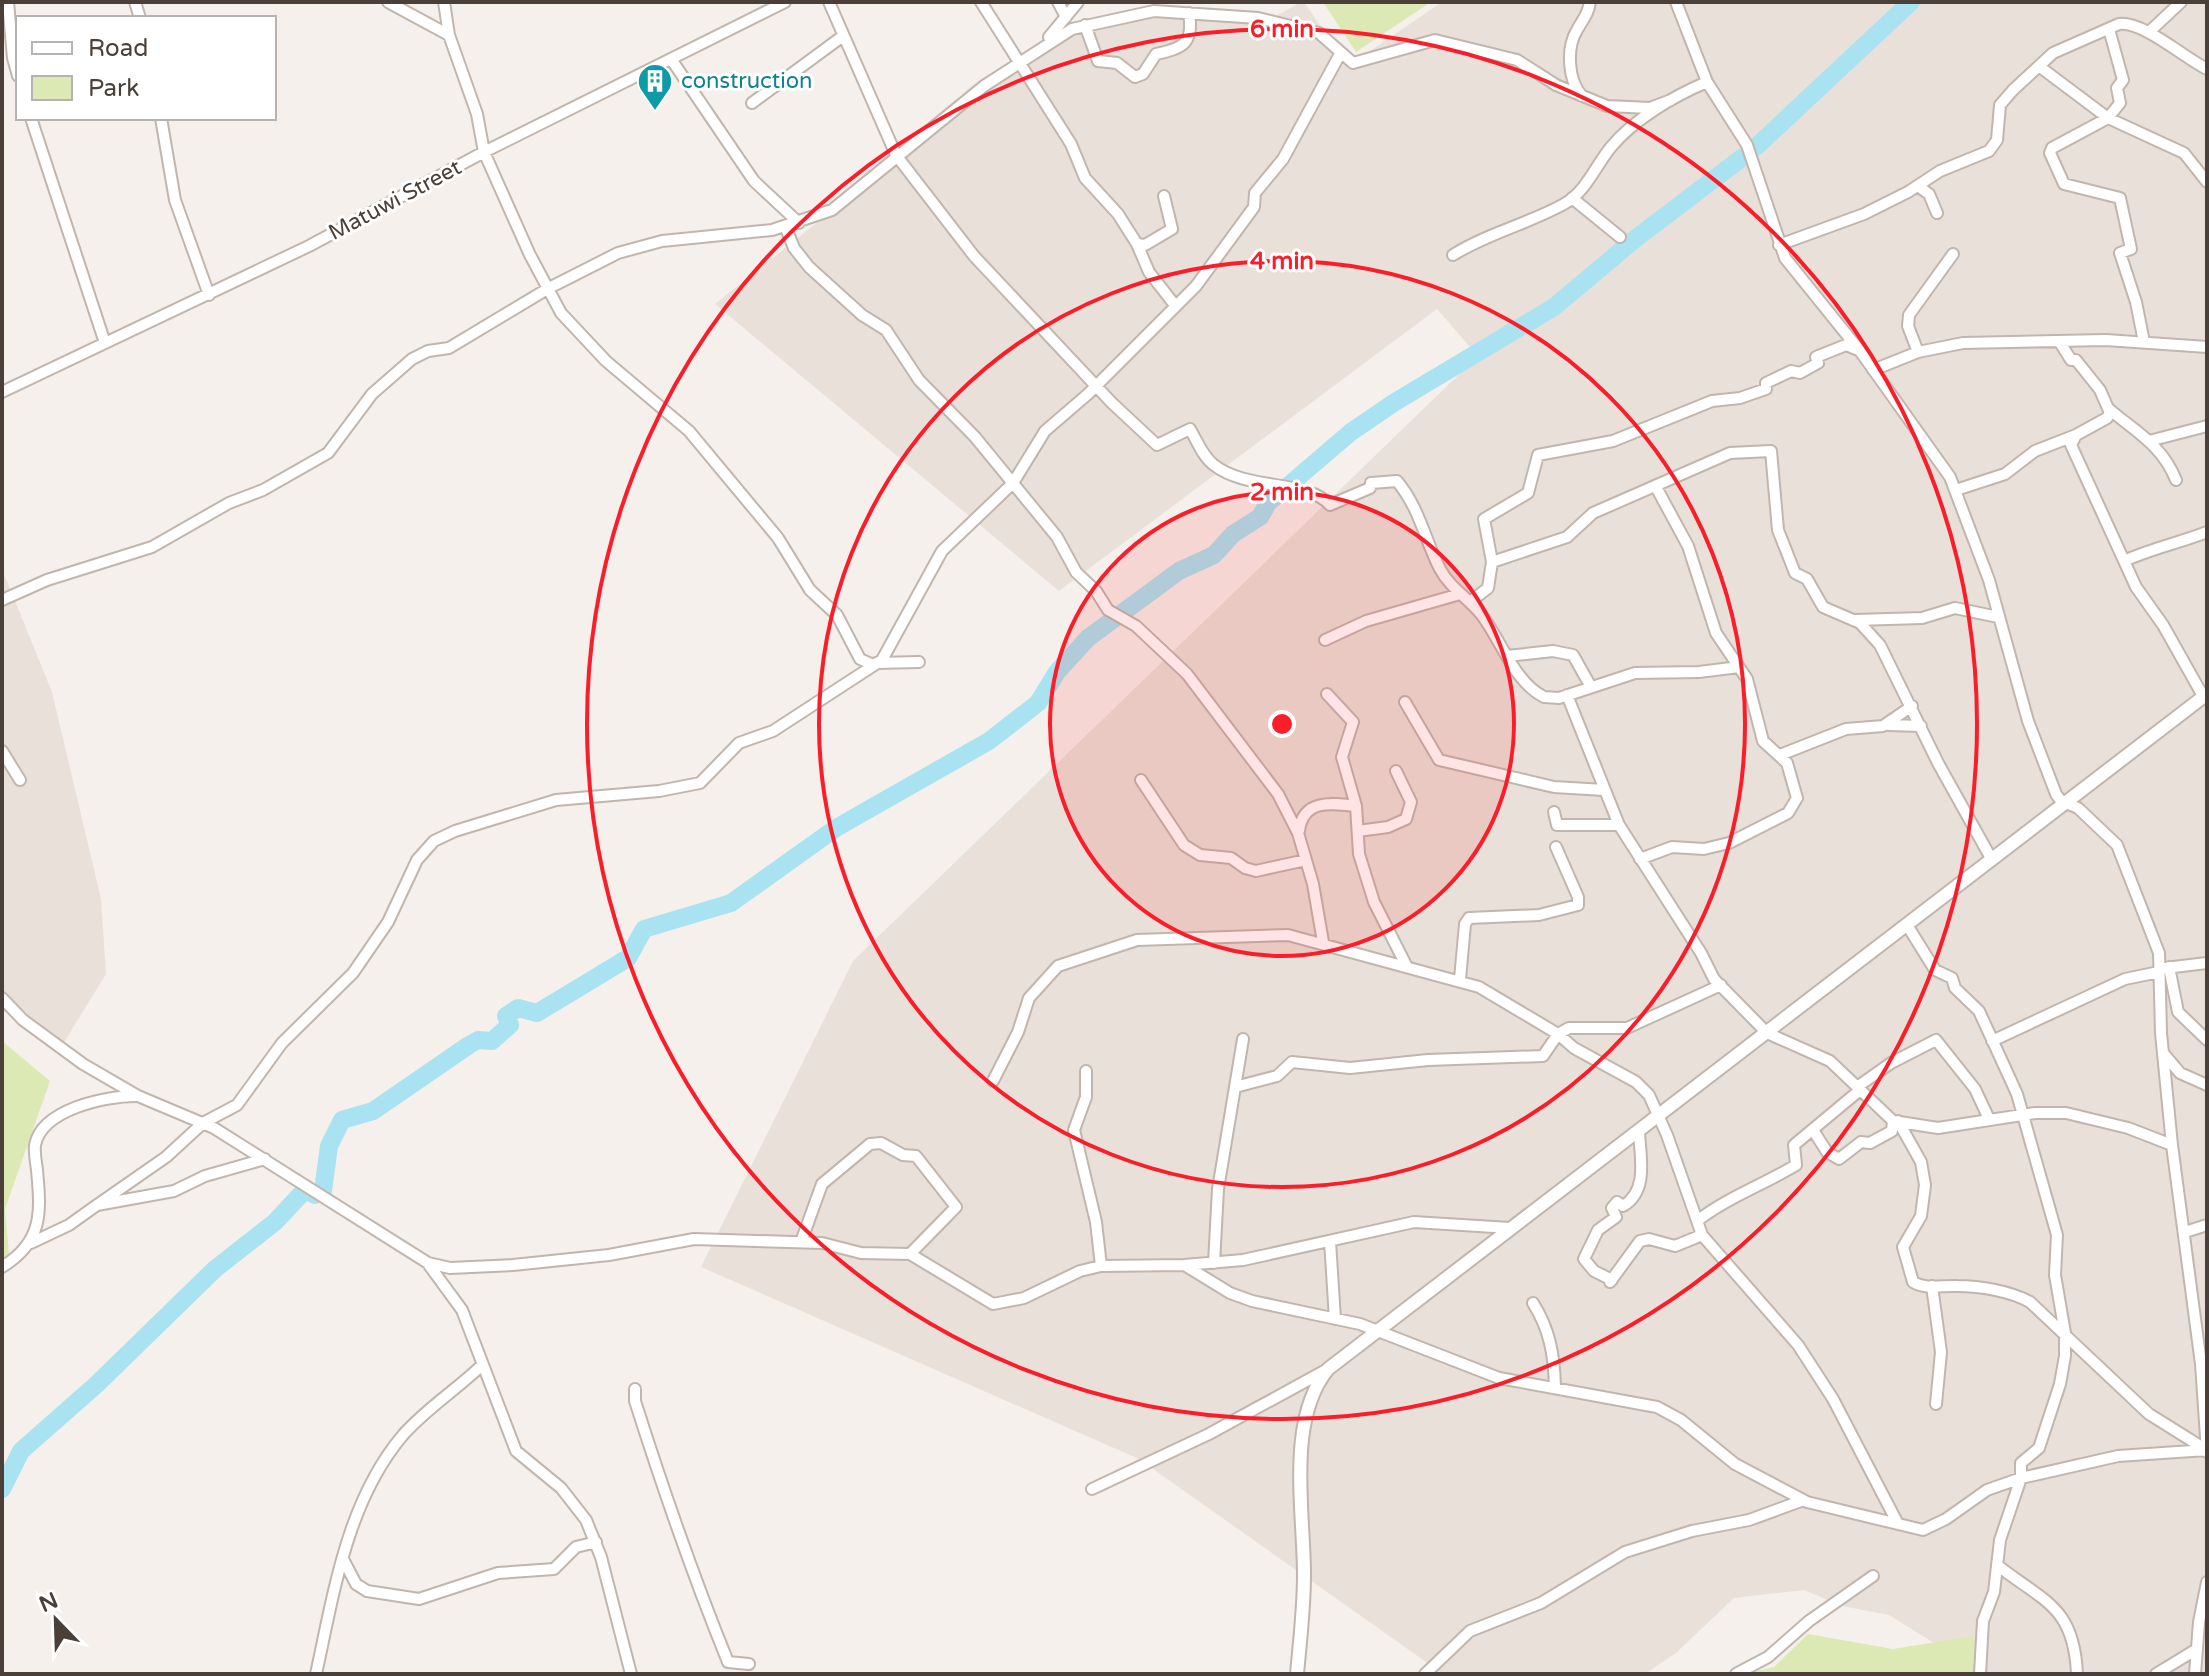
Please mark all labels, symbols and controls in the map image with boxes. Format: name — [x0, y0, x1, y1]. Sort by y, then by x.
text: 6 min — [1250, 15, 1314, 44]
legend — [16, 16, 276, 120]
text: Road — [88, 34, 148, 63]
building icon: construction — [636, 62, 674, 112]
place label: construction — [681, 68, 813, 94]
text: Park — [88, 74, 139, 103]
street label: Matuwi Street — [324, 154, 466, 246]
text: 4 min — [1250, 247, 1314, 276]
text: 2 min — [1250, 478, 1314, 507]
centre of rings — [1268, 710, 1296, 738]
north arrow — [16, 1580, 96, 1660]
text: N — [35, 1587, 62, 1618]

